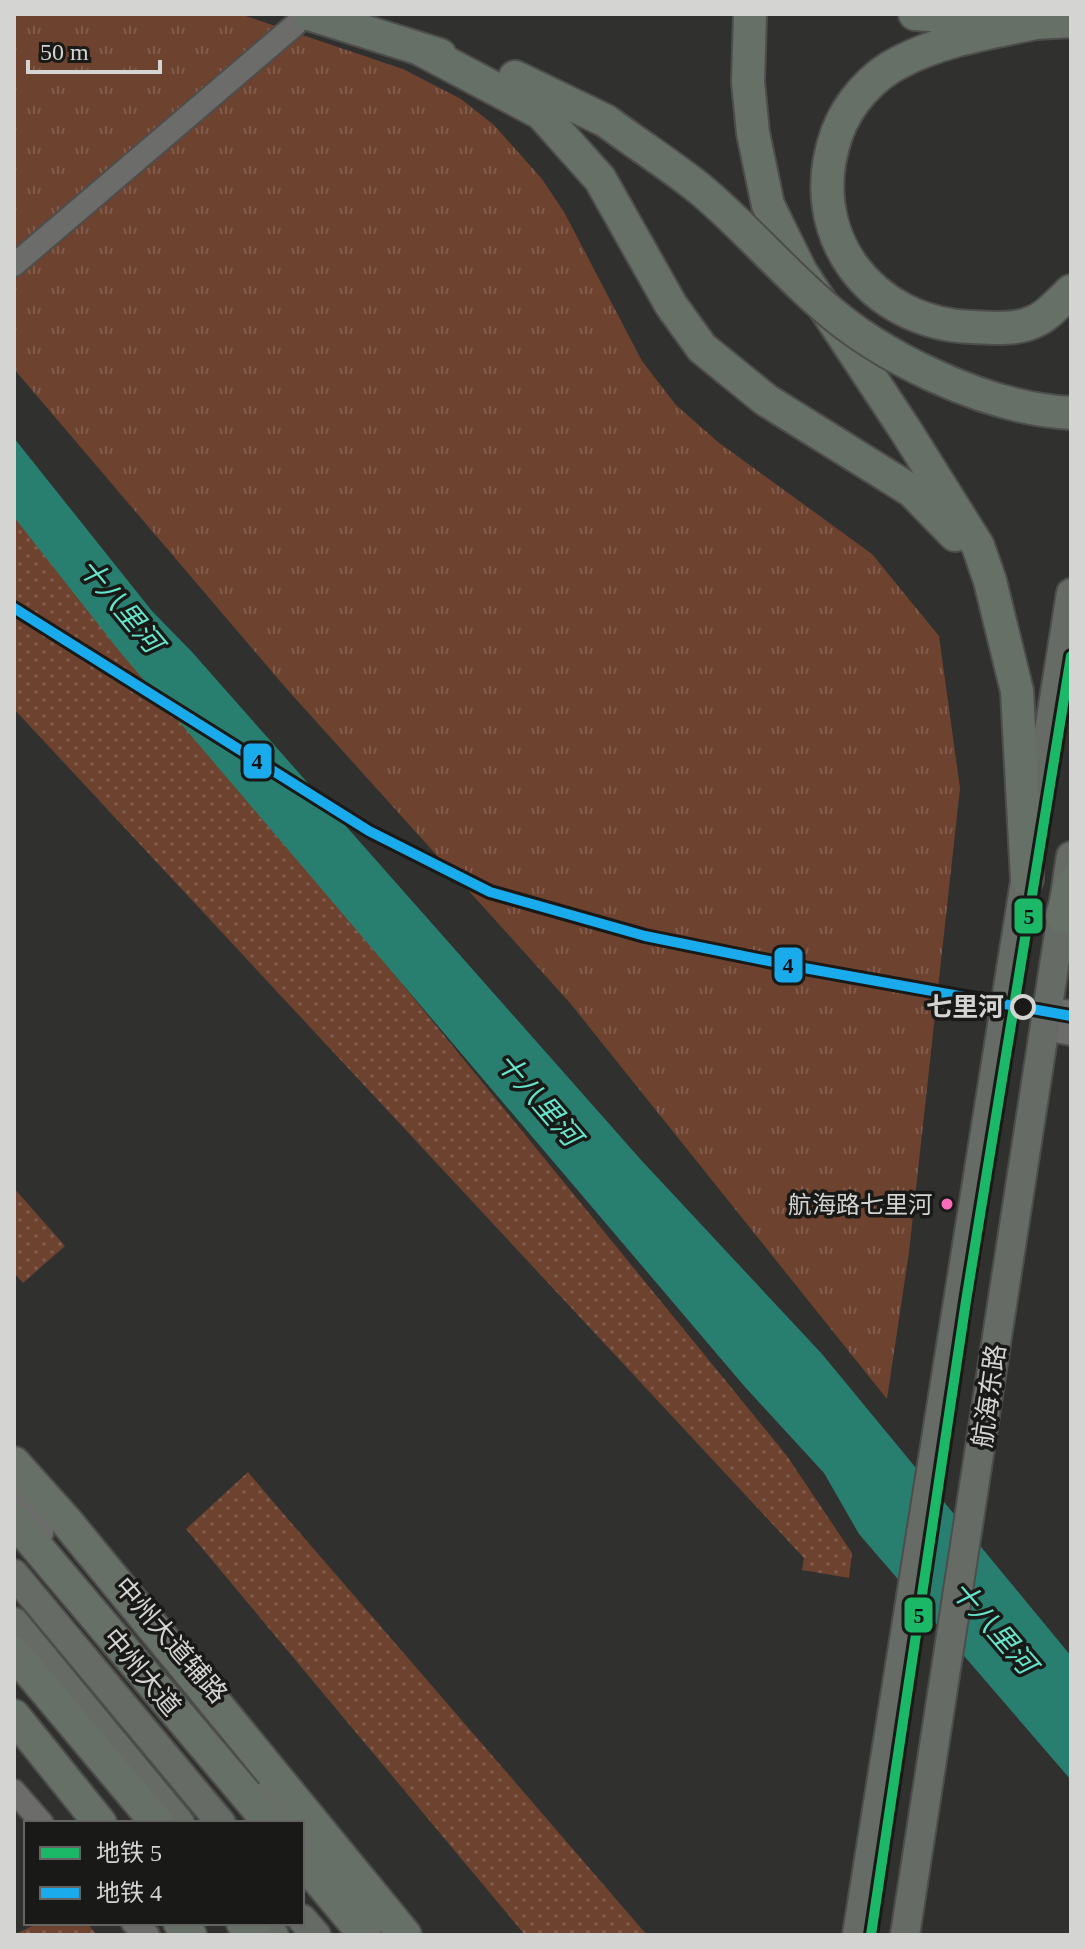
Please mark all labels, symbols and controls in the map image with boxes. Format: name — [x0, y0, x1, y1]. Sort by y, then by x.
scale bar — [28, 24, 160, 74]
text: 50 m — [40, 39, 89, 65]
water label: 十八里河 — [73, 552, 172, 662]
line badge: 4 — [242, 742, 273, 780]
text: 4 — [252, 749, 263, 774]
line badge: 5 — [1013, 897, 1044, 935]
text: 5 — [1024, 904, 1035, 929]
line badge: 4 — [773, 946, 804, 984]
text: 4 — [783, 953, 794, 978]
place label: 七里河 — [926, 993, 1004, 1022]
marker: 七里河 — [1011, 995, 1035, 1019]
water label: 十八里河 — [490, 1047, 590, 1156]
place label: 航海路七里河 — [788, 1192, 932, 1218]
marker: 航海路七里河 — [939, 1196, 955, 1212]
street label: 航海东路 — [968, 1343, 1011, 1450]
street label: 中州大道辅路 — [108, 1571, 234, 1709]
water label: 十八里河 — [945, 1575, 1045, 1684]
line badge: 5 — [903, 1596, 934, 1634]
text: 5 — [914, 1603, 925, 1628]
street label: 中州大道 — [97, 1622, 187, 1722]
legend — [24, 1821, 304, 1925]
text: 地铁 5 — [96, 1840, 162, 1866]
text: 地铁 4 — [96, 1880, 162, 1906]

